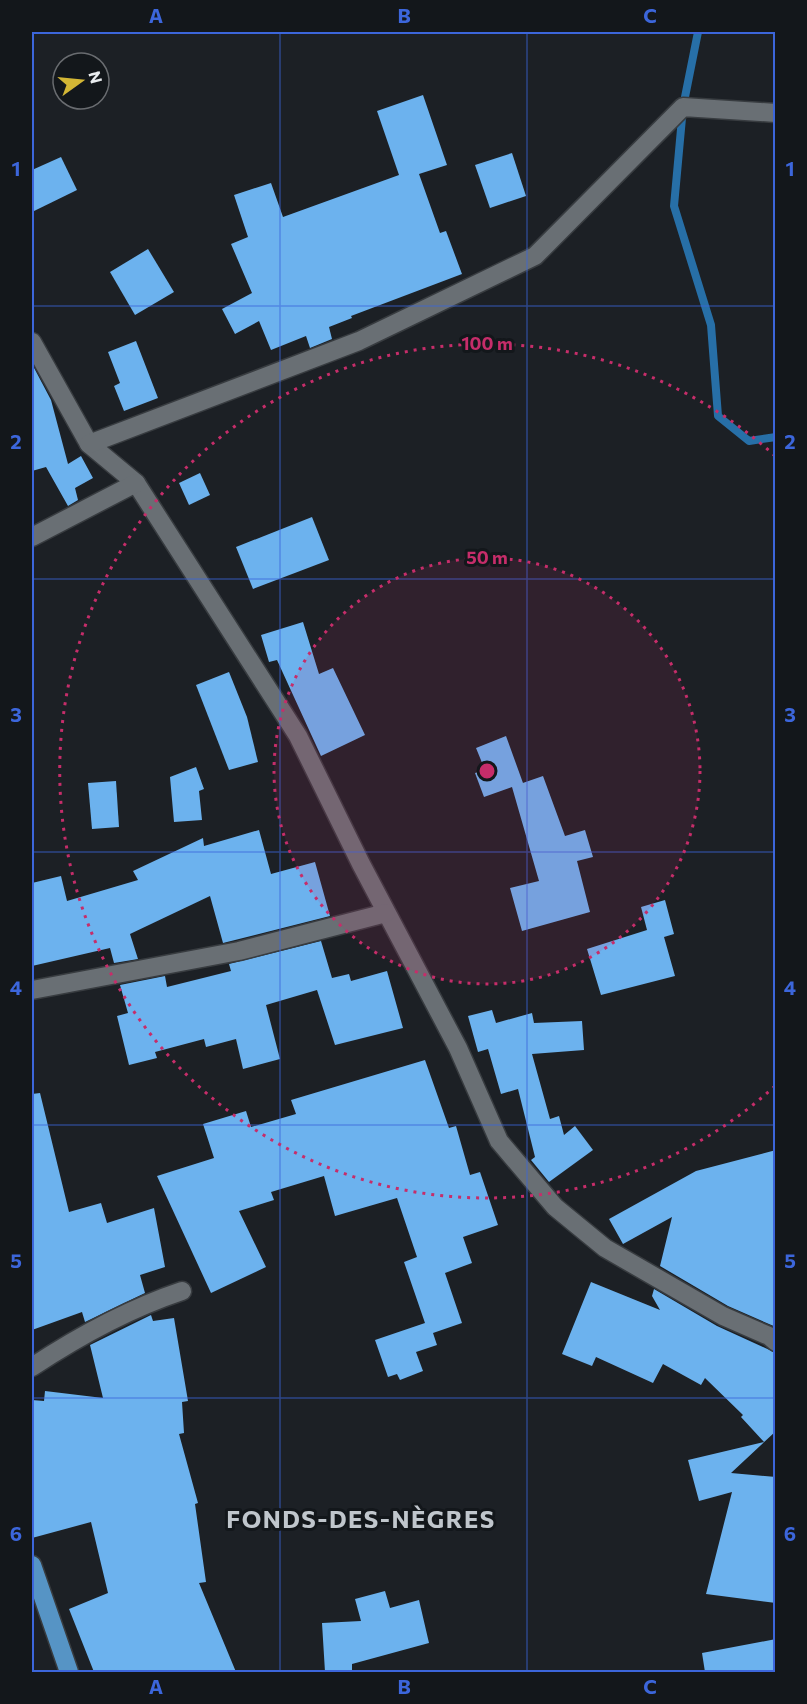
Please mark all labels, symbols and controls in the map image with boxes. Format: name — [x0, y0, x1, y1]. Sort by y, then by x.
text: A — [149, 3, 163, 27]
text: B — [397, 3, 411, 27]
text: C — [643, 3, 657, 27]
north arrow — [51, 51, 111, 111]
text: N — [85, 69, 107, 85]
text: 1 — [11, 156, 21, 180]
text: 1 — [785, 156, 795, 180]
text: 100 m — [461, 332, 513, 354]
text: 2 — [10, 429, 22, 453]
text: 2 — [784, 429, 796, 453]
text: 50 m — [466, 546, 508, 568]
text: 3 — [10, 702, 22, 726]
text: 3 — [784, 702, 796, 726]
centre of rings — [477, 761, 497, 781]
text: 4 — [10, 975, 22, 999]
text: 4 — [784, 975, 796, 999]
text: 5 — [10, 1248, 22, 1272]
text: 5 — [784, 1248, 796, 1272]
district label: FONDS-DES-NÈGRES — [226, 1504, 496, 1533]
text: 6 — [10, 1521, 22, 1545]
text: 6 — [784, 1521, 796, 1545]
text: A — [149, 1674, 163, 1698]
text: B — [397, 1674, 411, 1698]
text: C — [643, 1674, 657, 1698]

